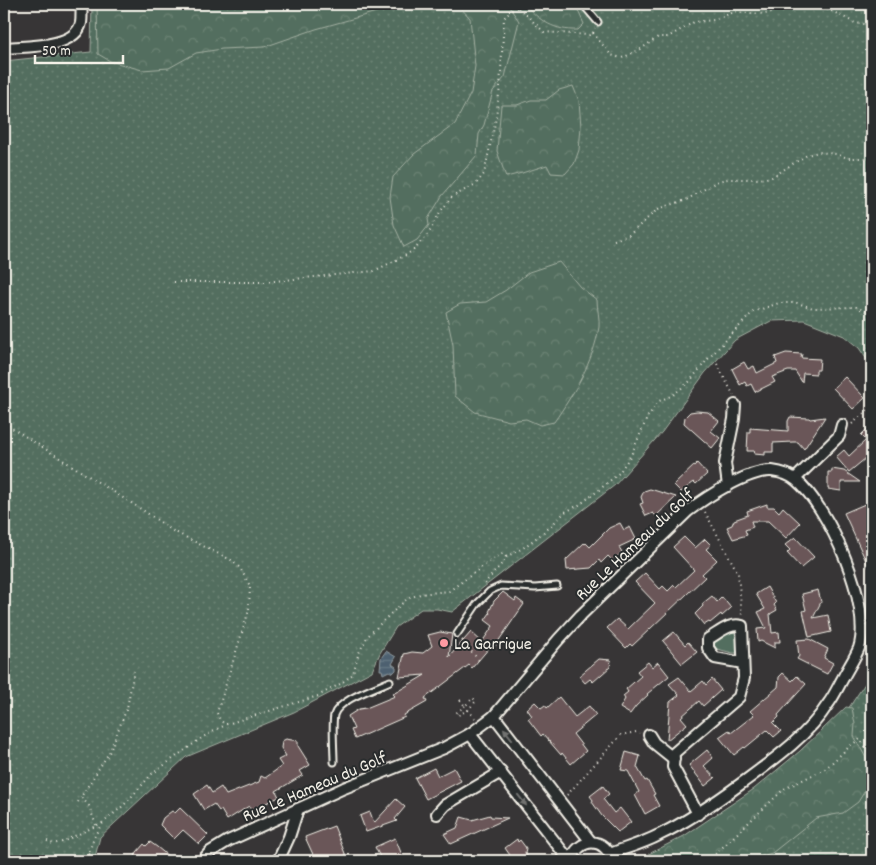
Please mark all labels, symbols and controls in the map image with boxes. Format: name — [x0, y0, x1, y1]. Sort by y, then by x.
scale bar — [35, 32, 122, 64]
text: 50 m — [42, 41, 71, 63]
street label: Rue Le Hameau du Golf — [571, 484, 701, 608]
place label: La Garrigue — [454, 633, 532, 658]
marker: La Garrigue — [438, 637, 450, 649]
one-way arrow — [502, 728, 513, 741]
street label: Rue Le Hameau du Golf — [239, 746, 391, 830]
one-way arrow — [516, 793, 527, 806]

